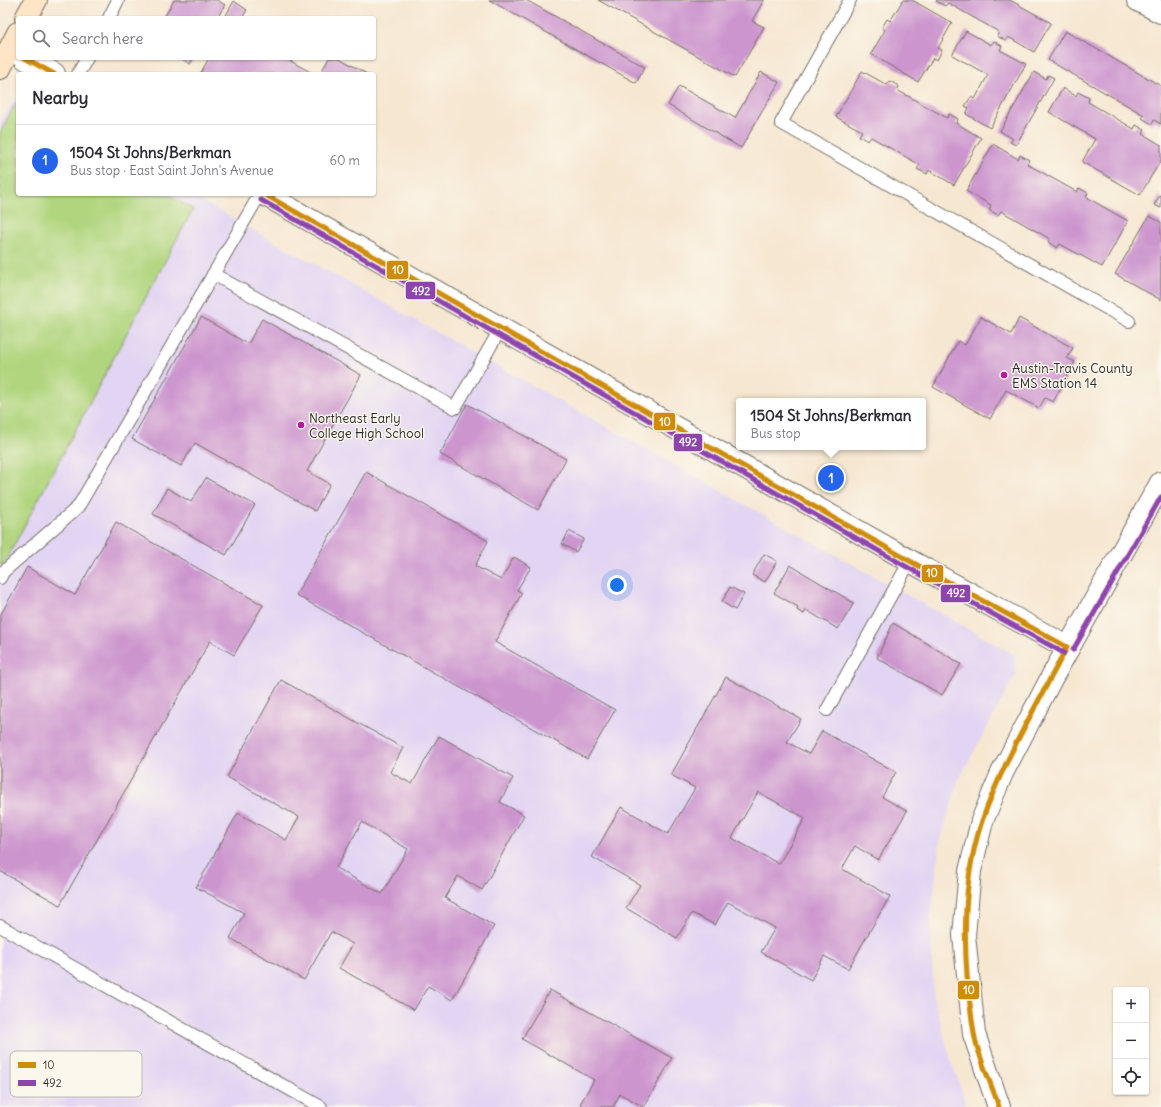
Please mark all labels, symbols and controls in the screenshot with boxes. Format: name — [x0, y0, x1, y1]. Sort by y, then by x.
search box — [16, 16, 376, 60]
icon: search — [30, 27, 52, 49]
text: Search here — [62, 29, 143, 48]
text: Nearby — [32, 87, 88, 109]
text: 1504 St Johns/Berkman — [70, 143, 231, 162]
text: 1 — [42, 152, 48, 169]
text: 60 m — [329, 152, 360, 169]
text: Bus stop · East Saint John's Avenue — [70, 162, 274, 179]
line badge: 10 — [386, 260, 409, 280]
text: 10 — [392, 263, 404, 277]
line badge: 492 — [405, 281, 436, 300]
text: 492 — [412, 284, 430, 298]
place label: Austin-Travis County EMS Station 14 — [1012, 360, 1133, 392]
marker: Austin-Travis County EMS Station 14 — [999, 370, 1009, 380]
popup — [736, 398, 926, 450]
text: 1504 St Johns/Berkman — [750, 406, 912, 425]
place label: Northeast Early College High School — [309, 410, 424, 442]
line badge: 10 — [653, 412, 676, 431]
text: 10 — [659, 415, 671, 429]
marker: Northeast Early College High School — [296, 420, 306, 430]
text: Bus stop — [750, 425, 801, 442]
line badge: 492 — [673, 433, 703, 452]
text: 492 — [679, 435, 697, 449]
pin: 1 — [818, 463, 844, 493]
line badge: 10 — [921, 564, 944, 583]
text: 10 — [926, 566, 938, 580]
your location — [607, 575, 627, 595]
line badge: 492 — [940, 584, 971, 603]
text: 492 — [947, 586, 965, 600]
line badge: 10 — [957, 980, 980, 1000]
text: 10 — [963, 983, 975, 997]
map controls — [1113, 987, 1149, 1095]
button: + — [1113, 987, 1149, 1023]
button: − — [1113, 1023, 1149, 1059]
legend — [10, 1051, 142, 1097]
text: 10 — [43, 1058, 55, 1072]
button: locate — [1113, 1059, 1149, 1095]
text: 492 — [43, 1076, 62, 1090]

